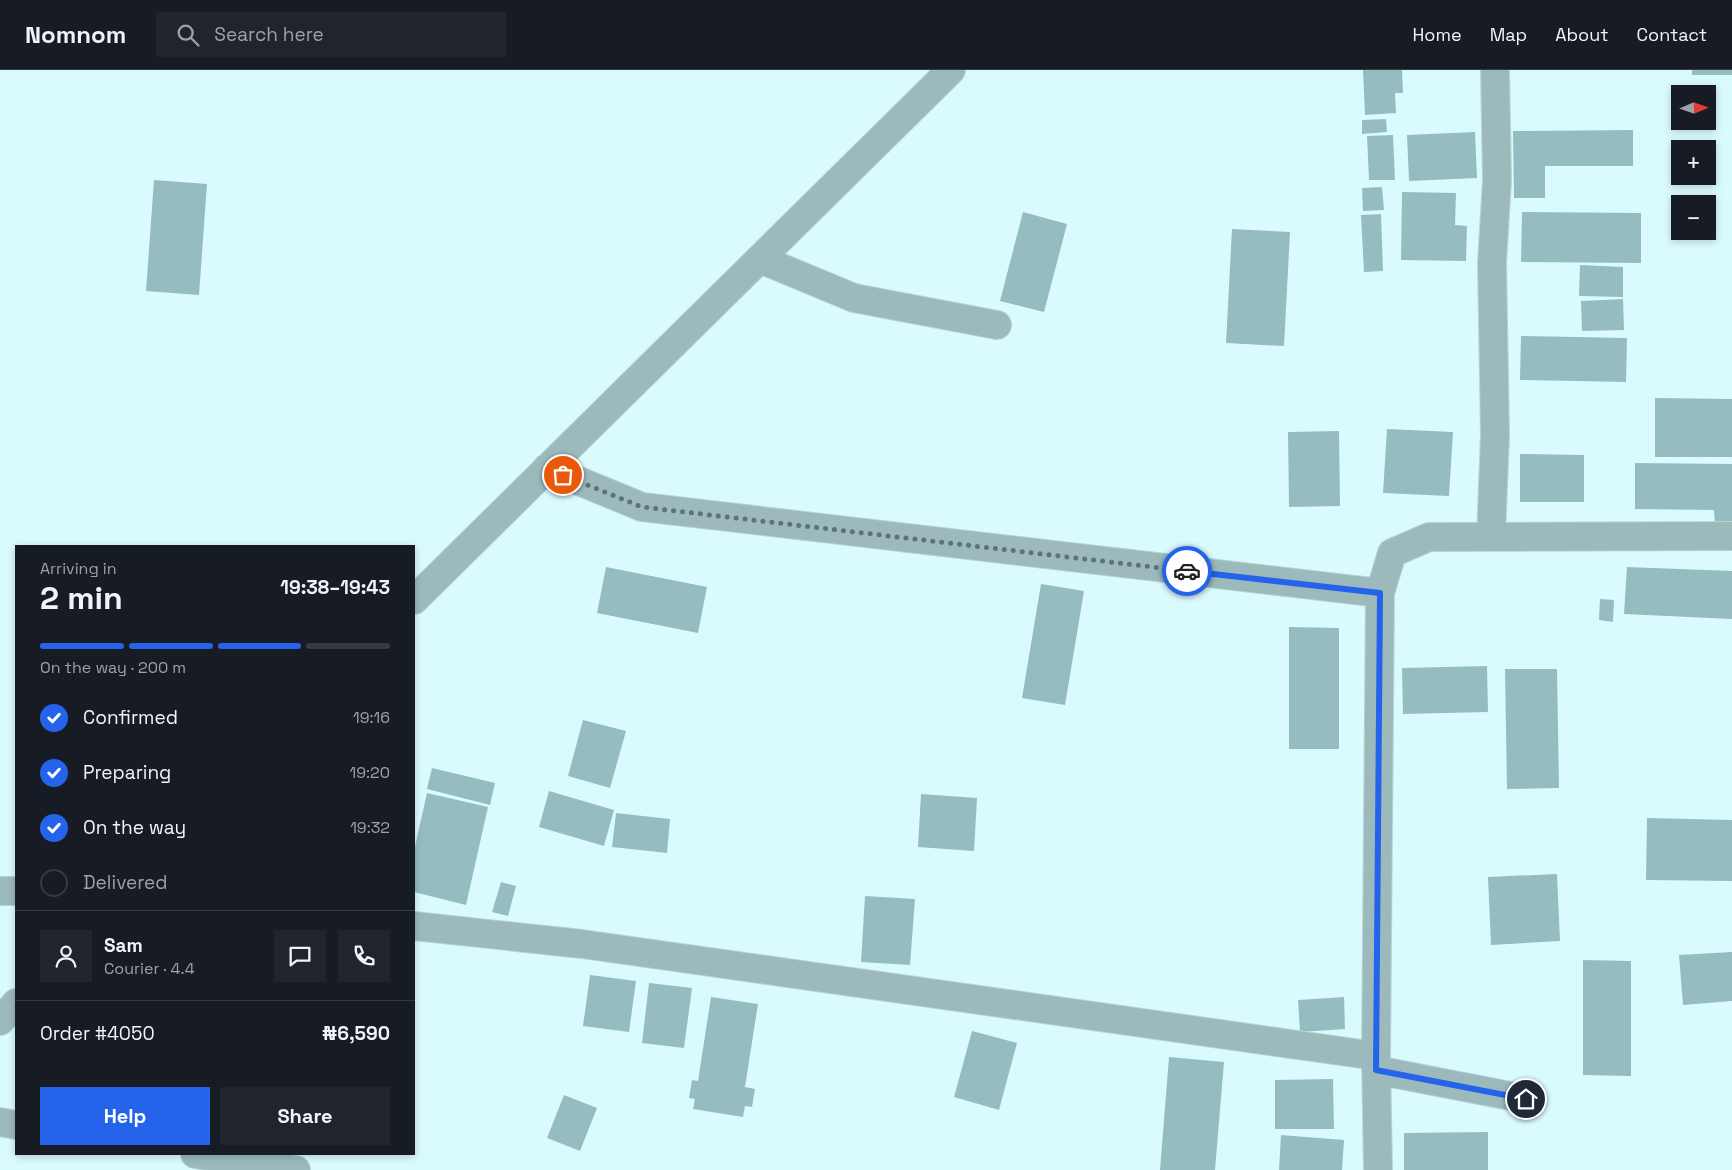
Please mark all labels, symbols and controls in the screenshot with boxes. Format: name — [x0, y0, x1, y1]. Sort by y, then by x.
search box — [156, 12, 506, 57]
text: Nomnom — [25, 19, 126, 50]
icon: search — [174, 21, 202, 49]
text: Search here — [214, 22, 324, 47]
text: Home — [1413, 23, 1462, 46]
text: Map — [1490, 23, 1527, 46]
text: About — [1555, 23, 1609, 46]
text: Contact — [1637, 23, 1707, 46]
north arrow — [1671, 85, 1716, 130]
map controls — [1671, 85, 1716, 240]
button: + — [1671, 140, 1716, 185]
button: − — [1671, 195, 1716, 240]
pin — [542, 454, 584, 496]
icon: bag — [549, 461, 577, 489]
courier — [1162, 546, 1212, 596]
icon: car — [1173, 557, 1201, 585]
text: Arriving in — [40, 558, 117, 579]
text: 19:38–19:43 — [280, 575, 390, 600]
text: 2 min — [40, 578, 123, 618]
text: On the way · 200 m — [40, 657, 186, 678]
icon: check — [40, 704, 68, 732]
text: Confirmed — [83, 705, 178, 730]
text: 19:16 — [353, 707, 390, 728]
icon: check — [40, 759, 68, 787]
text: Preparing — [83, 760, 171, 785]
text: 19:20 — [350, 762, 390, 783]
icon: check — [40, 814, 68, 842]
text: On the way — [83, 815, 186, 840]
text: 19:32 — [350, 817, 390, 838]
text: Delivered — [83, 870, 168, 895]
button: person — [40, 930, 92, 982]
button: chat — [274, 930, 326, 982]
button: phone — [338, 930, 390, 982]
text: Sam — [104, 933, 143, 958]
text: Courier · 4.4 — [104, 958, 195, 979]
text: Order #4050 — [40, 1021, 155, 1046]
text: ₦6,590 — [322, 1021, 390, 1046]
pin — [1505, 1078, 1547, 1120]
icon: home — [1512, 1085, 1540, 1113]
button: Help — [40, 1087, 210, 1145]
button: Share — [220, 1087, 390, 1145]

